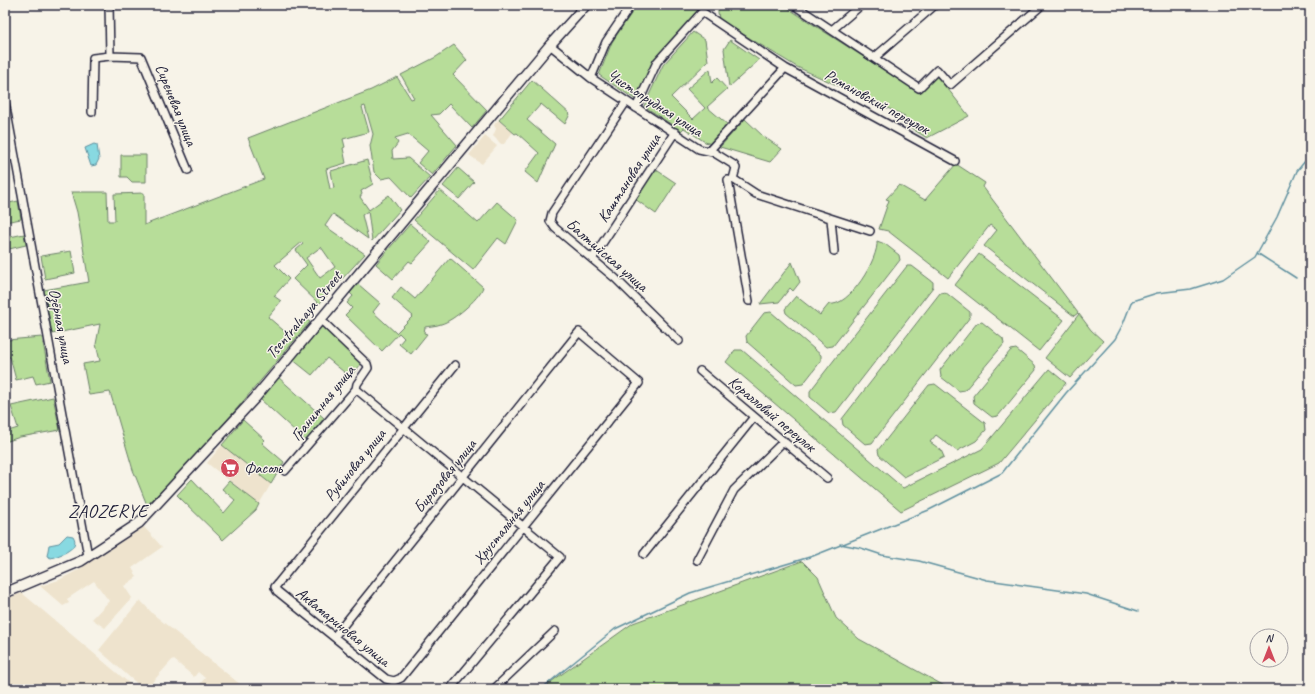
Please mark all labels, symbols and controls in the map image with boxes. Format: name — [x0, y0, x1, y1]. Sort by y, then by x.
street label: Сиреневая улица — [151, 61, 202, 150]
street label: Чистопрудная улица — [604, 65, 708, 142]
street label: Романовский переулок — [821, 65, 935, 140]
street label: Каштановая улица — [593, 129, 666, 226]
street label: Балтийская улица — [562, 214, 653, 297]
street label: Tsentralnaya Street — [261, 266, 348, 363]
street label: Озёрная улица — [44, 287, 78, 366]
street label: Гранитная улица — [286, 360, 360, 445]
street label: Коралловый переулок — [724, 372, 821, 458]
street label: Рубиновая улица — [320, 424, 391, 505]
street label: Бирюзовая улица — [409, 434, 482, 517]
supermarket icon: Фасоль — [219, 457, 241, 479]
place label: Фасоль — [244, 458, 283, 478]
street label: Хрустальная улица — [469, 475, 550, 568]
district label: ZAOZERYE — [68, 500, 149, 522]
street label: Аквамариновая улица — [292, 583, 395, 672]
north arrow — [1249, 628, 1289, 668]
text: N — [1266, 631, 1275, 645]

